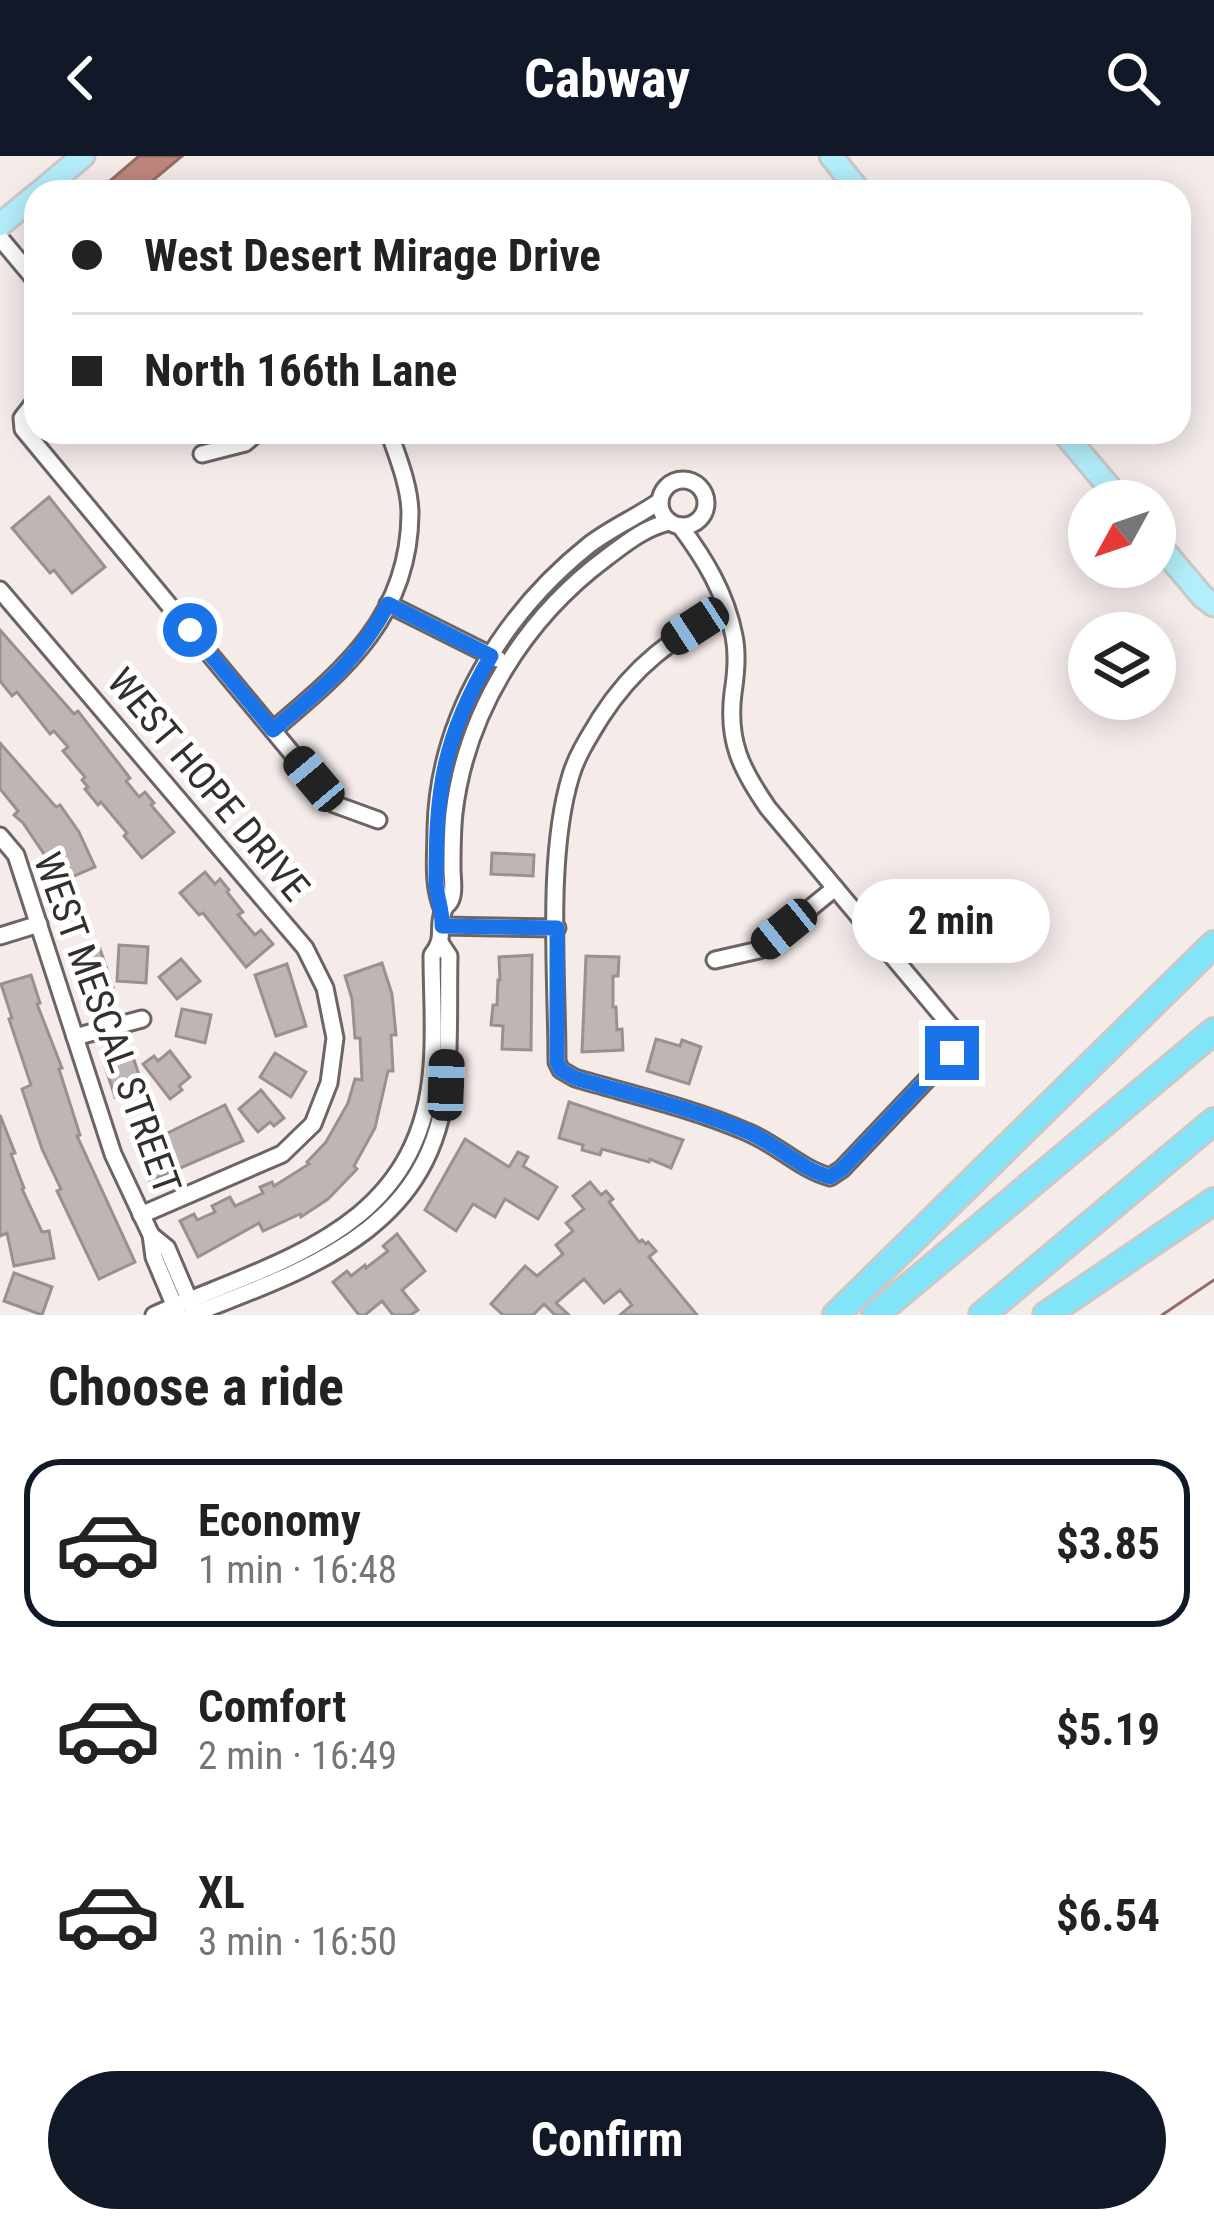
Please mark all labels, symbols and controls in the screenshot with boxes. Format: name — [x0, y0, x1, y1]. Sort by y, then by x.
icon: back — [48, 45, 114, 111]
icon: search — [1100, 45, 1166, 111]
text: Cabway — [524, 47, 690, 110]
text: West Desert Mirage Drive — [144, 229, 601, 282]
text: North 166th Lane — [144, 344, 457, 397]
north arrow — [1068, 480, 1176, 588]
map controls — [1068, 480, 1176, 720]
car — [655, 591, 735, 661]
route start — [163, 603, 217, 657]
button: layers — [1068, 612, 1176, 720]
street label: WEST HOPE DRIVE — [98, 659, 319, 910]
car — [277, 740, 351, 818]
street label: WEST MESCAL STREET — [24, 846, 190, 1200]
callout: 2 min — [853, 879, 1051, 963]
car — [745, 892, 823, 966]
text: 2 min — [908, 898, 994, 944]
route end — [925, 1026, 979, 1080]
car — [427, 1048, 465, 1122]
text: Choose a ride — [48, 1355, 344, 1418]
icon: car — [54, 1489, 162, 1597]
text: Economy — [198, 1494, 361, 1547]
text: $3.85 — [1056, 1517, 1160, 1570]
text: 1 min · 16:48 — [198, 1547, 397, 1593]
icon: car — [54, 1675, 162, 1783]
text: Comfort — [198, 1680, 346, 1733]
text: $5.19 — [1056, 1703, 1160, 1756]
text: 2 min · 16:49 — [198, 1733, 397, 1779]
icon: car — [54, 1861, 162, 1969]
text: XL — [198, 1866, 245, 1919]
text: $6.54 — [1056, 1889, 1160, 1942]
text: 3 min · 16:50 — [198, 1919, 397, 1965]
button: Confirm — [48, 2071, 1166, 2209]

